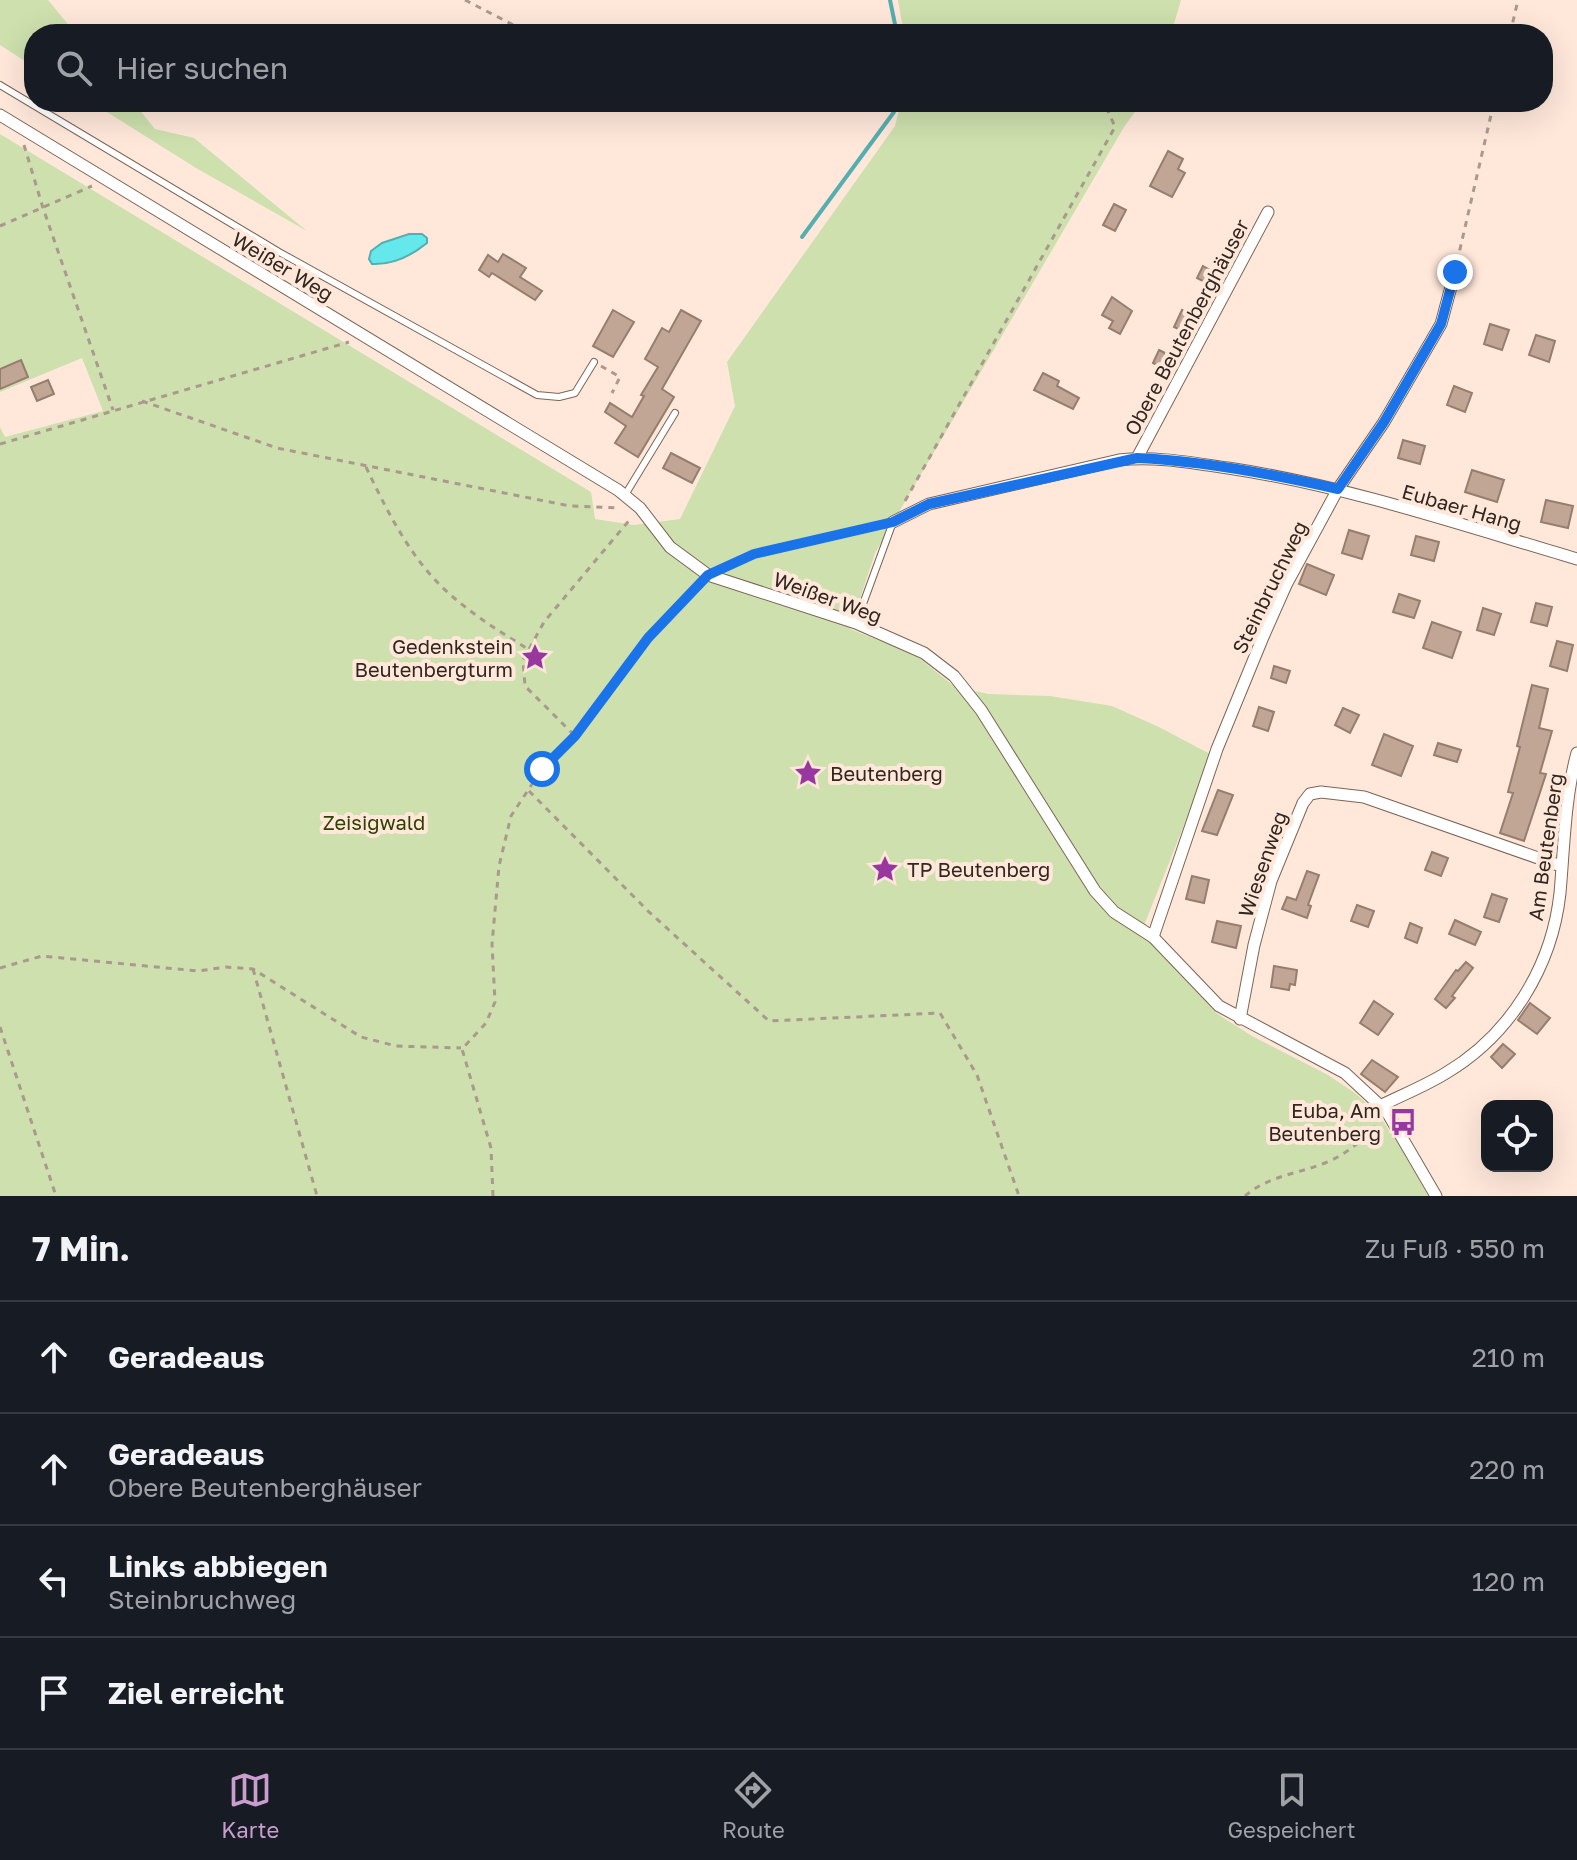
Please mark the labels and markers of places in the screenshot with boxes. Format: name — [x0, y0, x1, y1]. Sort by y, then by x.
place label: Gedenkstein Beutenbergturm — [355, 634, 513, 681]
place icon: Gedenkstein Beutenbergturm — [520, 642, 550, 672]
place icon: Beutenberg — [793, 758, 823, 788]
place label: Beutenberg — [830, 761, 943, 785]
place icon: TP Beutenberg — [870, 854, 900, 884]
place label: TP Beutenberg — [907, 857, 1050, 881]
place label: Euba, Am Beutenberg — [1268, 1098, 1381, 1145]
bus stop icon: Euba, Am Beutenberg — [1388, 1107, 1418, 1137]

